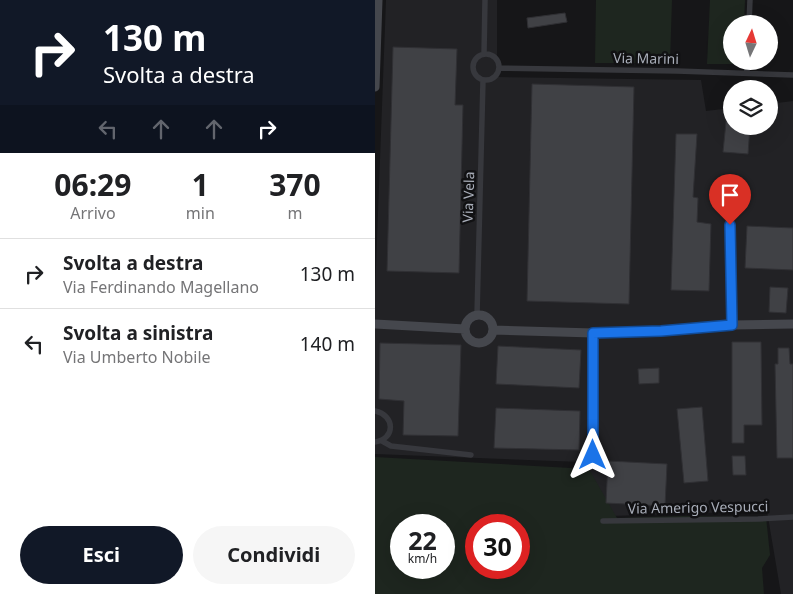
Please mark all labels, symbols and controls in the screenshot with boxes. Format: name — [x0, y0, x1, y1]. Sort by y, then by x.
text: 130 m — [103, 14, 206, 61]
north arrow — [723, 15, 777, 70]
map controls — [723, 15, 778, 135]
icon: right — [20, 20, 85, 85]
street label: Via Marini — [613, 48, 679, 68]
text: Svolta a destra — [103, 59, 255, 89]
button: layers — [723, 80, 778, 135]
icon: left — [94, 115, 122, 143]
icon: ahead — [147, 115, 175, 143]
icon: ahead — [200, 115, 228, 143]
icon: right — [253, 115, 281, 143]
text: 06:29 — [54, 164, 131, 205]
text: 1 — [192, 164, 209, 205]
text: 370 — [269, 164, 321, 205]
street label: Via Vela — [458, 171, 478, 223]
pin — [709, 174, 751, 225]
icon: arrive — [716, 181, 744, 209]
text: Arrivo — [70, 202, 116, 224]
text: min — [186, 202, 215, 224]
text: m — [287, 202, 302, 224]
text: Svolta a destra — [63, 250, 203, 276]
icon: right — [20, 260, 48, 288]
text: 130 m — [300, 261, 355, 287]
text: Via Ferdinando Magellano — [63, 276, 259, 298]
text: Svolta a sinistra — [63, 320, 213, 346]
icon: left — [20, 330, 48, 358]
text: 140 m — [300, 331, 355, 357]
text: Via Umberto Nobile — [63, 346, 211, 368]
position arrow — [566, 428, 618, 480]
street label: Via Amerigo Vespucci — [628, 496, 768, 518]
speed limit sign: 30 — [465, 514, 530, 579]
text: 22 — [408, 523, 437, 557]
button: Esci — [20, 526, 183, 584]
button: Condividi — [193, 526, 355, 584]
text: km/h — [408, 550, 437, 567]

